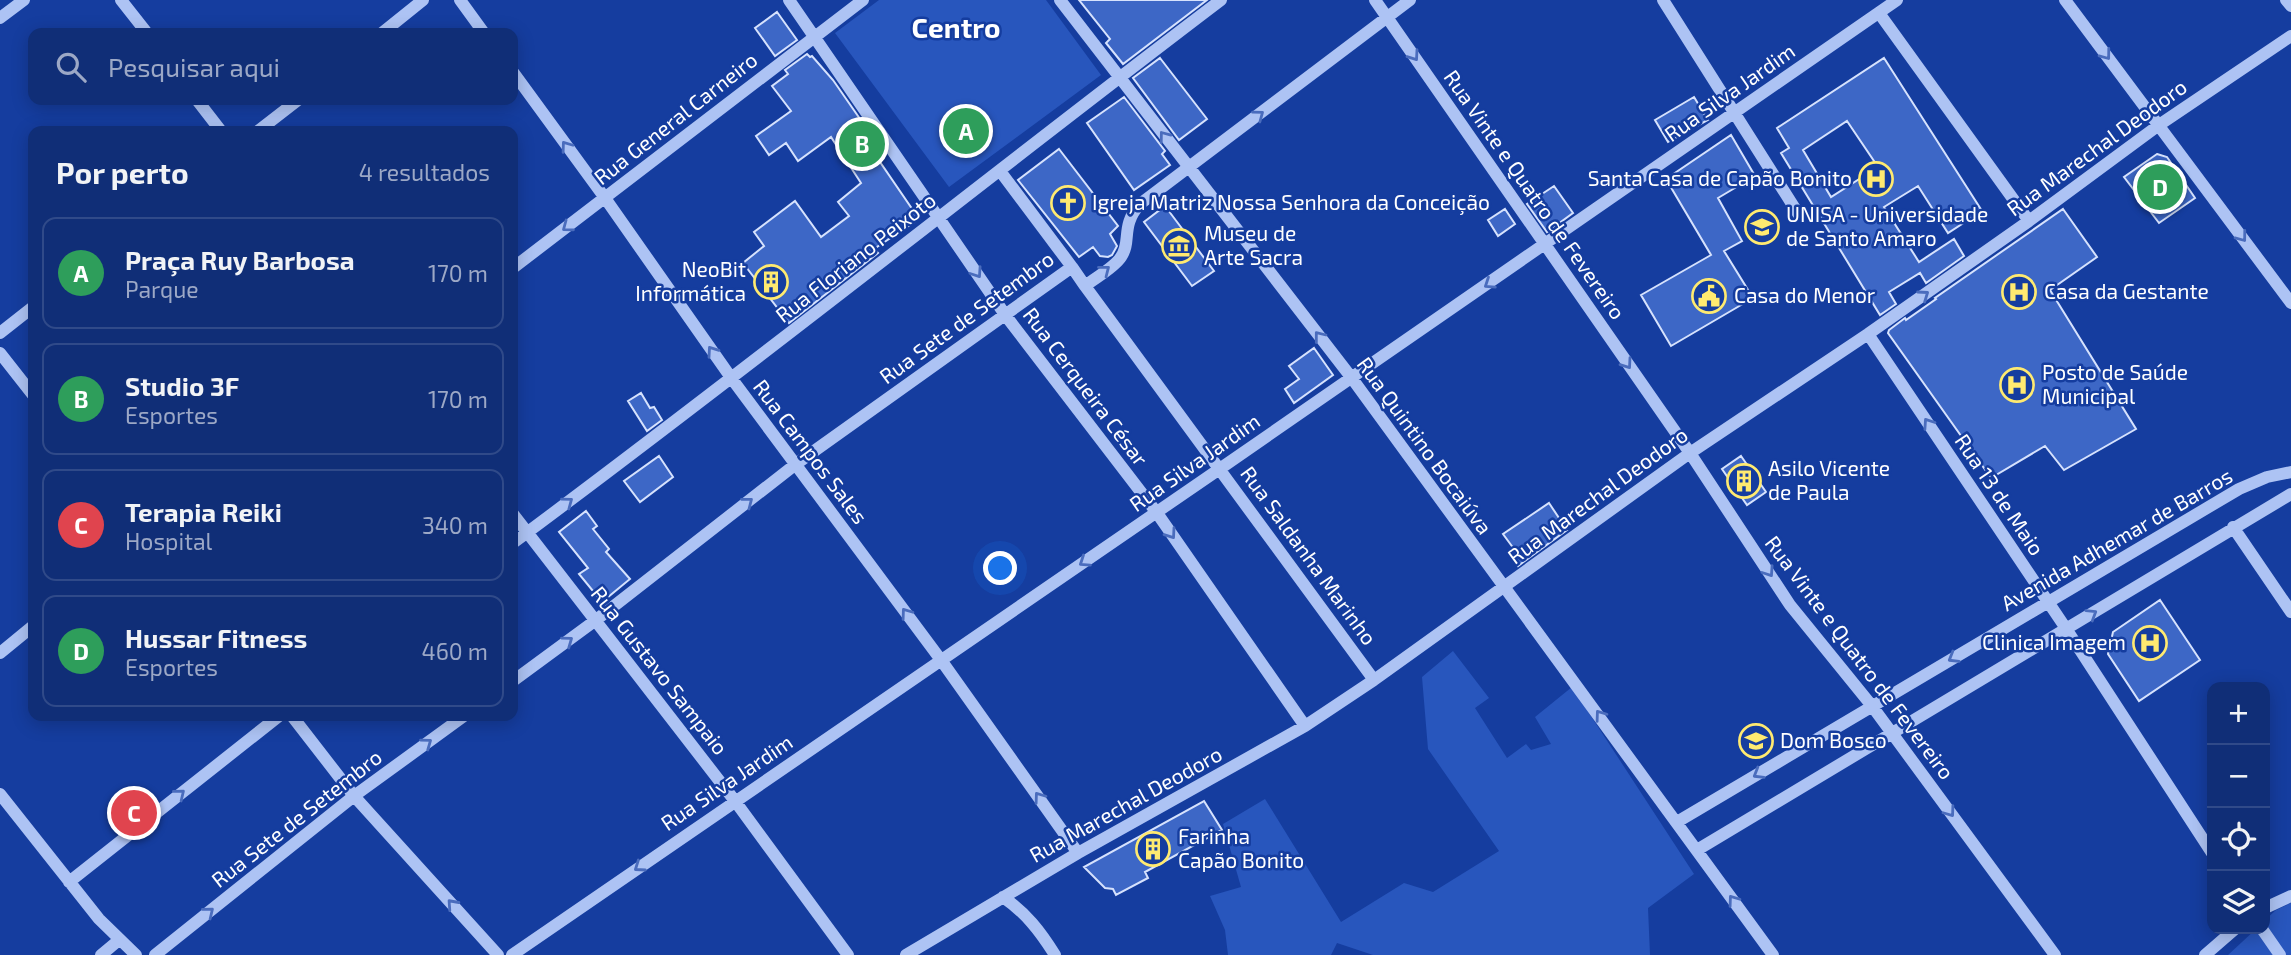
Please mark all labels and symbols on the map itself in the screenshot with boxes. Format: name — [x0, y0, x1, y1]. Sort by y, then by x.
district label: Centro — [912, 10, 1000, 44]
street label: Rua Silva Jardim — [1659, 38, 1799, 146]
street label: Rua General Carneiro — [589, 46, 762, 189]
one-way arrow — [2097, 47, 2110, 59]
one-way arrow — [1406, 48, 1418, 61]
street label: Rua Vinte e Quatro de Fevereiro — [1439, 65, 1631, 324]
street label: Rua Marechal Deodoro — [2002, 74, 2192, 222]
pin: A — [943, 105, 989, 157]
one-way arrow — [1251, 111, 1264, 124]
pin: B — [839, 118, 885, 170]
one-way arrow — [1160, 132, 1173, 144]
one-way arrow — [562, 141, 575, 153]
hospital icon: Santa Casa de Capão Bonito — [1857, 160, 1895, 198]
pin: D — [2137, 161, 2183, 213]
place label: Santa Casa de Capão Bonito — [1588, 165, 1852, 190]
church icon: Igreja Matriz Nossa Senhora da Conceição — [1049, 184, 1087, 222]
street label: Rua Floriano Peixoto — [770, 187, 940, 327]
place label: Igreja Matriz Nossa Senhora da Conceição — [1092, 189, 1490, 216]
place label: UNISA - Universidade de Santo Amaro — [1786, 201, 1988, 250]
school or university icon: UNISA - Universidade de Santo Amaro — [1743, 208, 1781, 246]
one-way arrow — [562, 218, 575, 231]
place label: Museu de Arte Sacra — [1204, 220, 1303, 269]
museum icon: Museu de Arte Sacra — [1160, 227, 1198, 265]
one-way arrow — [2233, 229, 2246, 242]
street label: Rua Sete de Setembro — [874, 245, 1058, 388]
place label: NeoBit Informática — [635, 256, 746, 305]
building icon: NeoBit Informática — [752, 263, 790, 301]
one-way arrow — [969, 265, 981, 278]
one-way arrow — [1097, 266, 1109, 279]
hospital icon: Casa da Gestante — [2000, 273, 2038, 311]
one-way arrow — [1483, 275, 1496, 288]
public building icon: Casa do Menor — [1690, 277, 1728, 315]
place label: Casa da Gestante — [2044, 278, 2209, 303]
place label: Casa do Menor — [1734, 282, 1876, 307]
one-way arrow — [1916, 291, 1929, 303]
street label: Rua Cerqueira César — [1019, 302, 1154, 471]
one-way arrow — [1314, 331, 1327, 343]
one-way arrow — [708, 346, 720, 359]
street label: Rua Quintino Bocaiúva — [1352, 352, 1498, 539]
one-way arrow — [1619, 356, 1632, 369]
place label: Posto de Saúde Municipal — [2042, 359, 2188, 408]
hospital icon: Posto de Saúde Municipal — [1998, 366, 2036, 404]
street label: Rua Campos Sales — [749, 374, 874, 528]
street label: Rua Silva Jardim — [1124, 408, 1264, 516]
one-way arrow — [1924, 418, 1936, 431]
street label: Rua Marechal Deodoro — [1502, 421, 1692, 568]
street label: Rua 13 de Maio — [1950, 429, 2050, 560]
place label: Asilo Vicente de Paula — [1768, 455, 1890, 504]
street label: Rua Saldanha Marinho — [1236, 461, 1382, 649]
building icon: Asilo Vicente de Paula — [1725, 462, 1763, 500]
street label: Avenida Adhemar de Barros — [1996, 462, 2236, 615]
one-way arrow — [740, 497, 753, 510]
one-way arrow — [560, 498, 572, 510]
one-way arrow — [1163, 526, 1175, 539]
street label: Rua Vinte e Quatro de Fevereiro — [1760, 530, 1960, 784]
your location — [983, 551, 1017, 585]
one-way arrow — [1079, 554, 1092, 566]
one-way arrow — [1761, 564, 1773, 577]
street label: Rua Gustavo Sampaio — [587, 581, 734, 759]
one-way arrow — [902, 608, 914, 621]
one-way arrow — [2085, 610, 2098, 623]
hospital icon: Clinica Imagem — [2131, 624, 2169, 662]
place label: Clinica Imagem — [1982, 629, 2126, 654]
one-way arrow — [560, 637, 573, 649]
one-way arrow — [1948, 650, 1961, 663]
one-way arrow — [1595, 711, 1608, 723]
school or university icon: Dom Bosco — [1737, 722, 1775, 760]
place label: Dom Bosco — [1780, 727, 1887, 752]
street label: Rua Silva Jardim — [656, 729, 797, 835]
one-way arrow — [419, 739, 432, 751]
street label: Rua Marechal Deodoro — [1025, 740, 1226, 867]
street label: Rua Sete de Setembro — [206, 744, 386, 892]
one-way arrow — [1752, 766, 1765, 779]
pin: C — [111, 787, 157, 839]
one-way arrow — [172, 790, 185, 802]
one-way arrow — [1035, 792, 1047, 805]
one-way arrow — [1942, 805, 1954, 817]
place label: Farinha Capão Bonito — [1178, 823, 1304, 872]
building icon: Farinha Capão Bonito — [1134, 830, 1172, 868]
one-way arrow — [634, 859, 647, 872]
one-way arrow — [1729, 895, 1741, 908]
one-way arrow — [448, 899, 461, 912]
one-way arrow — [201, 908, 213, 921]

